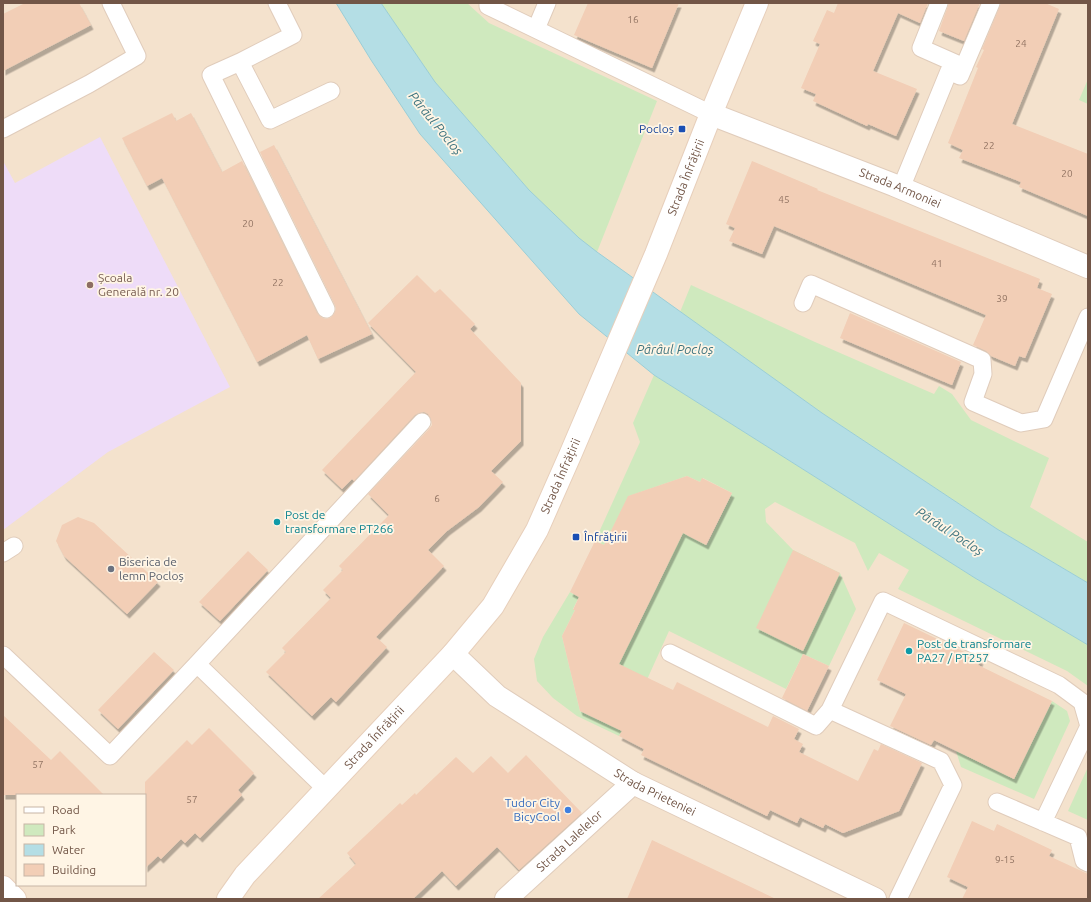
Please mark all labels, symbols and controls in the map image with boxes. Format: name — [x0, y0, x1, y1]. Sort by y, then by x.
house number: 16 — [627, 14, 639, 25]
house number: 24 — [1015, 38, 1027, 49]
water label: Pârâul Pocloș — [406, 89, 466, 158]
place label: Pocloș — [639, 122, 674, 135]
marker: Pocloș — [677, 124, 687, 134]
street label: Strada Înfrățirii — [665, 137, 706, 217]
house number: 22 — [983, 140, 995, 151]
street label: Strada Armoniei — [858, 165, 943, 210]
house number: 20 — [1061, 168, 1073, 179]
house number: 45 — [778, 194, 790, 205]
house number: 20 — [242, 218, 254, 229]
house number: 41 — [931, 258, 943, 269]
place label: Școala Generală nr. 20 — [98, 271, 179, 298]
house number: 22 — [272, 277, 284, 288]
marker: Școala Generală nr. 20 — [85, 280, 95, 290]
house number: 39 — [996, 293, 1008, 304]
water label: Pârâul Pocloș — [637, 342, 714, 356]
street label: Strada Înfrățirii — [538, 436, 582, 516]
house number: 6 — [434, 493, 440, 504]
water label: Pârâul Pocloș — [914, 504, 987, 558]
place label: Post de transformare PT266 — [285, 508, 393, 535]
marker: Post de transformare PT266 — [272, 517, 282, 527]
place label: Înfrățirii — [583, 530, 627, 543]
marker: Înfrățirii — [571, 532, 581, 542]
place label: Biserica de lemn Pocloș — [119, 555, 184, 582]
marker: Biserica de lemn Pocloș — [106, 564, 116, 574]
place label: Post de transformare PA27 / PT257 — [917, 637, 1031, 664]
marker: Post de transformare PA27 / PT257 — [904, 646, 914, 656]
street label: Strada Înfrățirii — [341, 703, 406, 771]
house number: 57 — [32, 759, 44, 770]
street label: Strada Prieteniei — [612, 766, 698, 818]
legend — [16, 794, 146, 886]
house number: 57 — [186, 794, 198, 805]
place label: Tudor City BicyCool — [505, 796, 560, 823]
text: Road — [52, 803, 80, 816]
marker: Tudor City BicyCool — [563, 805, 573, 815]
street label: Strada Lalelelor — [534, 807, 605, 874]
text: Park — [52, 823, 76, 836]
text: Water — [52, 843, 85, 856]
house number: 9-15 — [995, 854, 1015, 865]
text: Building — [52, 863, 96, 876]

